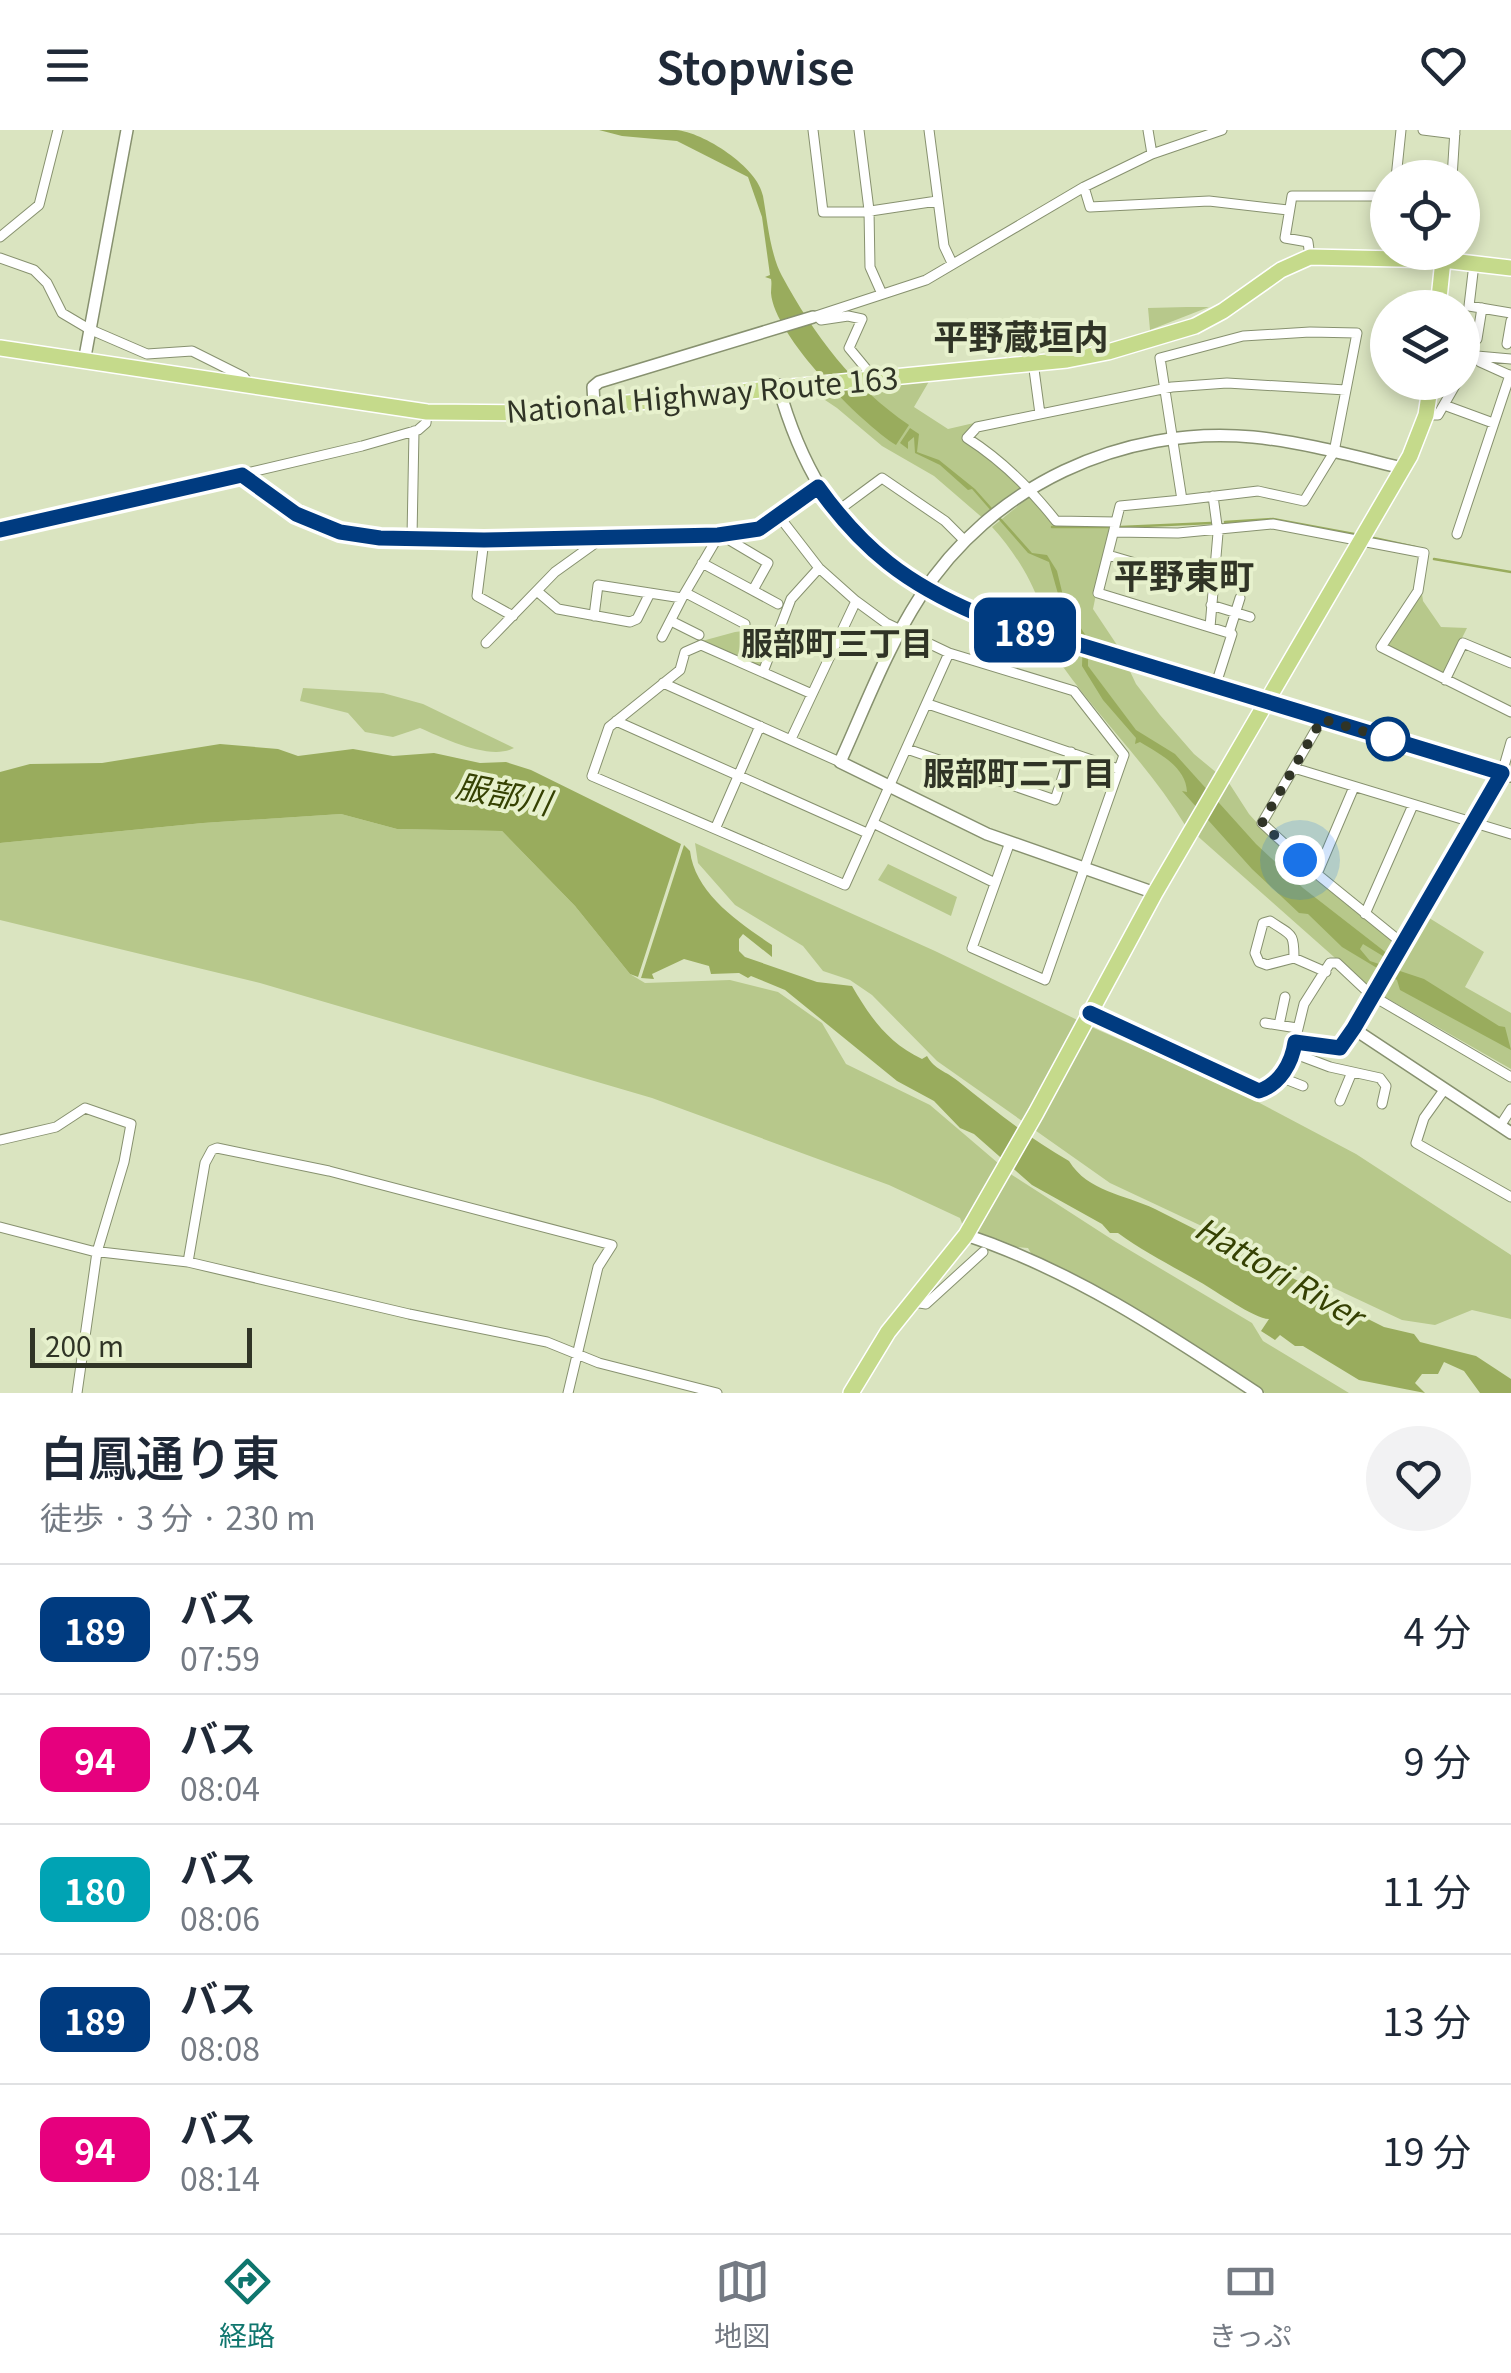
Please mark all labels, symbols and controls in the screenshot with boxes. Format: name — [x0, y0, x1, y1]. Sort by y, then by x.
text: Stopwise — [656, 33, 855, 98]
icon: menu — [40, 38, 95, 93]
icon: heart — [1416, 38, 1471, 93]
map controls — [1370, 160, 1480, 400]
button: locate — [1370, 160, 1480, 270]
button: layers — [1370, 290, 1480, 400]
district label: 平野蔵垣内 — [933, 309, 1109, 360]
street label: National Highway Route 163 — [504, 354, 900, 432]
district label: 平野東町 — [1114, 548, 1254, 599]
line badge: 189 — [968, 598, 1082, 662]
text: 189 — [994, 605, 1056, 656]
district label: 服部町三丁目 — [741, 618, 933, 664]
unlabelled marker — [1367, 718, 1409, 760]
district label: 服部町二丁目 — [923, 748, 1115, 794]
water label: 服部川 — [452, 760, 558, 824]
your location — [1275, 835, 1325, 885]
water label: Hattori River — [1188, 1203, 1376, 1339]
scale bar — [30, 1323, 252, 1368]
text: 200 m — [45, 1325, 124, 1365]
text: 白鳳通り東 — [40, 1420, 280, 1490]
button: heart — [1366, 1426, 1471, 1531]
text: 徒歩 · 3 分 · 230 m — [40, 1493, 316, 1539]
text: バス — [180, 1579, 256, 1634]
text: 4 分 — [1403, 1602, 1471, 1657]
text: 189 — [64, 1604, 126, 1655]
text: 07:59 — [180, 1634, 260, 1680]
text: バス — [180, 1709, 256, 1764]
text: 9 分 — [1403, 1732, 1471, 1787]
text: 94 — [74, 1734, 116, 1785]
text: 08:04 — [180, 1764, 260, 1810]
text: バス — [180, 1839, 256, 1894]
text: 11 分 — [1382, 1862, 1471, 1917]
text: 180 — [64, 1864, 126, 1915]
text: 08:06 — [180, 1894, 260, 1940]
text: バス — [180, 1969, 256, 2024]
text: 13 分 — [1382, 1992, 1471, 2047]
text: 189 — [64, 1994, 126, 2045]
text: 08:08 — [180, 2024, 260, 2070]
text: バス — [180, 2099, 256, 2154]
text: 19 分 — [1382, 2122, 1471, 2177]
text: 94 — [74, 2124, 116, 2175]
text: 08:14 — [180, 2154, 260, 2200]
tab: 経路 — [219, 2254, 275, 2354]
tab: 地図 — [714, 2254, 770, 2354]
tab: きっぷ — [1209, 2254, 1292, 2354]

